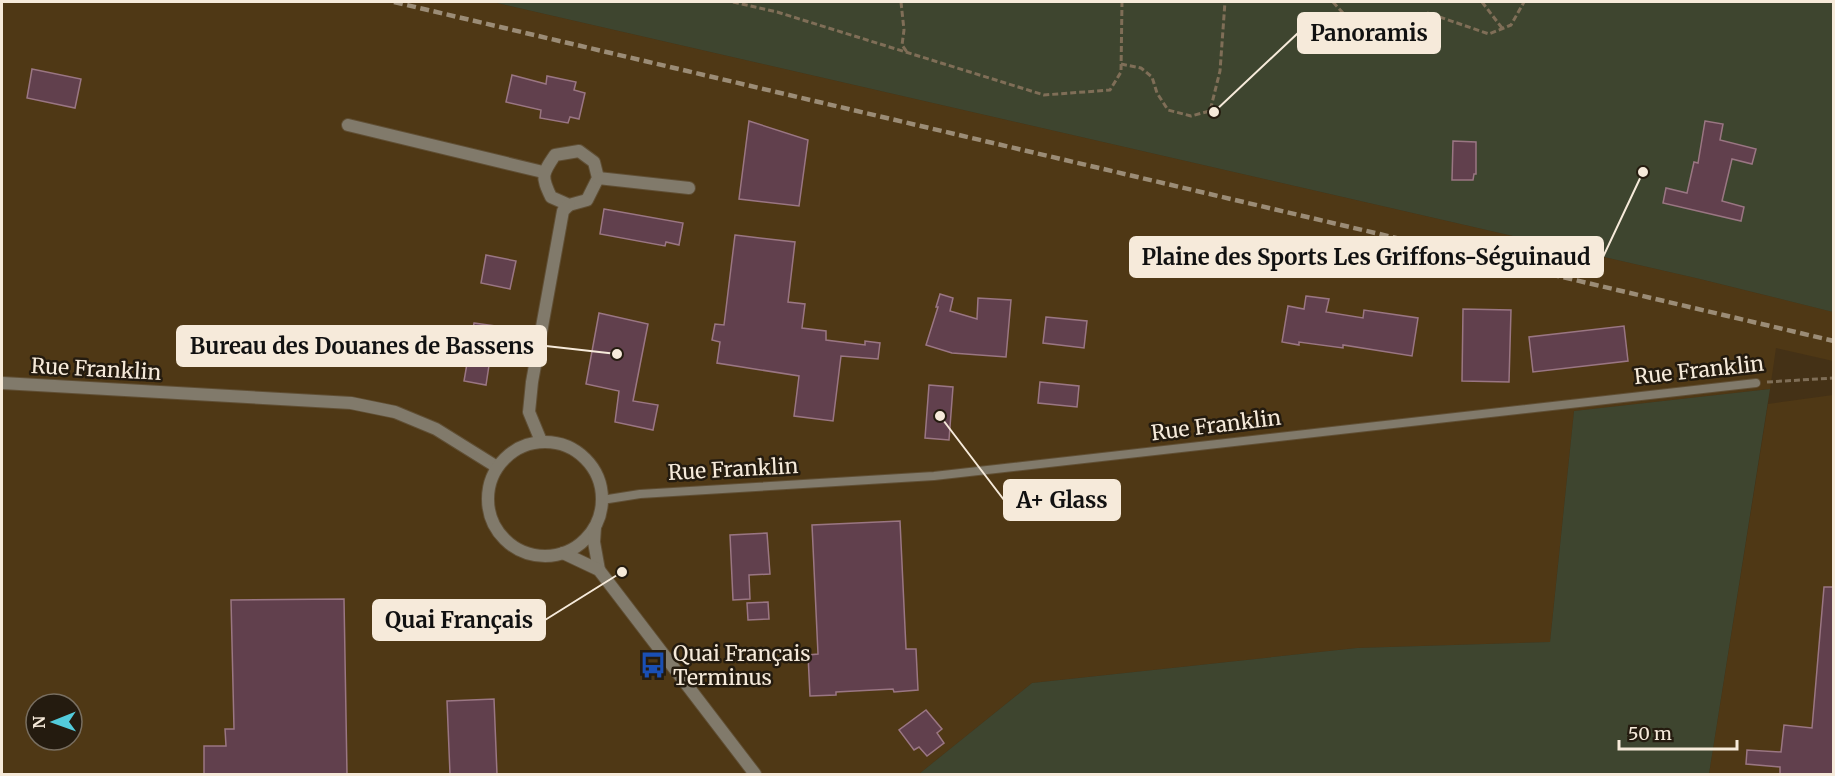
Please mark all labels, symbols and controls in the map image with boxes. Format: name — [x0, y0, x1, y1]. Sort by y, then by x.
callout: Panoramis — [1298, 13, 1440, 53]
text: Panoramis — [1310, 19, 1428, 47]
callout: Plaine des Sports Les Griffons-Séguinaud — [1130, 237, 1603, 277]
text: Plaine des Sports Les Griffons-Séguinaud — [1141, 243, 1591, 271]
callout: Bureau des Douanes de Bassens — [177, 326, 546, 366]
text: Bureau des Douanes de Bassens — [190, 332, 534, 360]
street label: Rue Franklin — [1633, 350, 1765, 390]
street label: Rue Franklin — [30, 352, 162, 386]
street label: Rue Franklin — [1150, 404, 1283, 446]
street label: Rue Franklin — [667, 452, 799, 486]
callout: A+ Glass — [1004, 480, 1120, 520]
text: A+ Glass — [1015, 486, 1108, 514]
callout: Quai Français — [373, 600, 545, 640]
text: Quai Français — [385, 606, 533, 634]
place label: Quai Français Terminus — [673, 640, 811, 691]
bus stop icon: Quai Français Terminus — [638, 650, 668, 680]
north arrow — [24, 692, 84, 752]
scale bar — [1619, 713, 1738, 751]
text: N — [29, 715, 49, 729]
text: 50 m — [1628, 722, 1672, 745]

